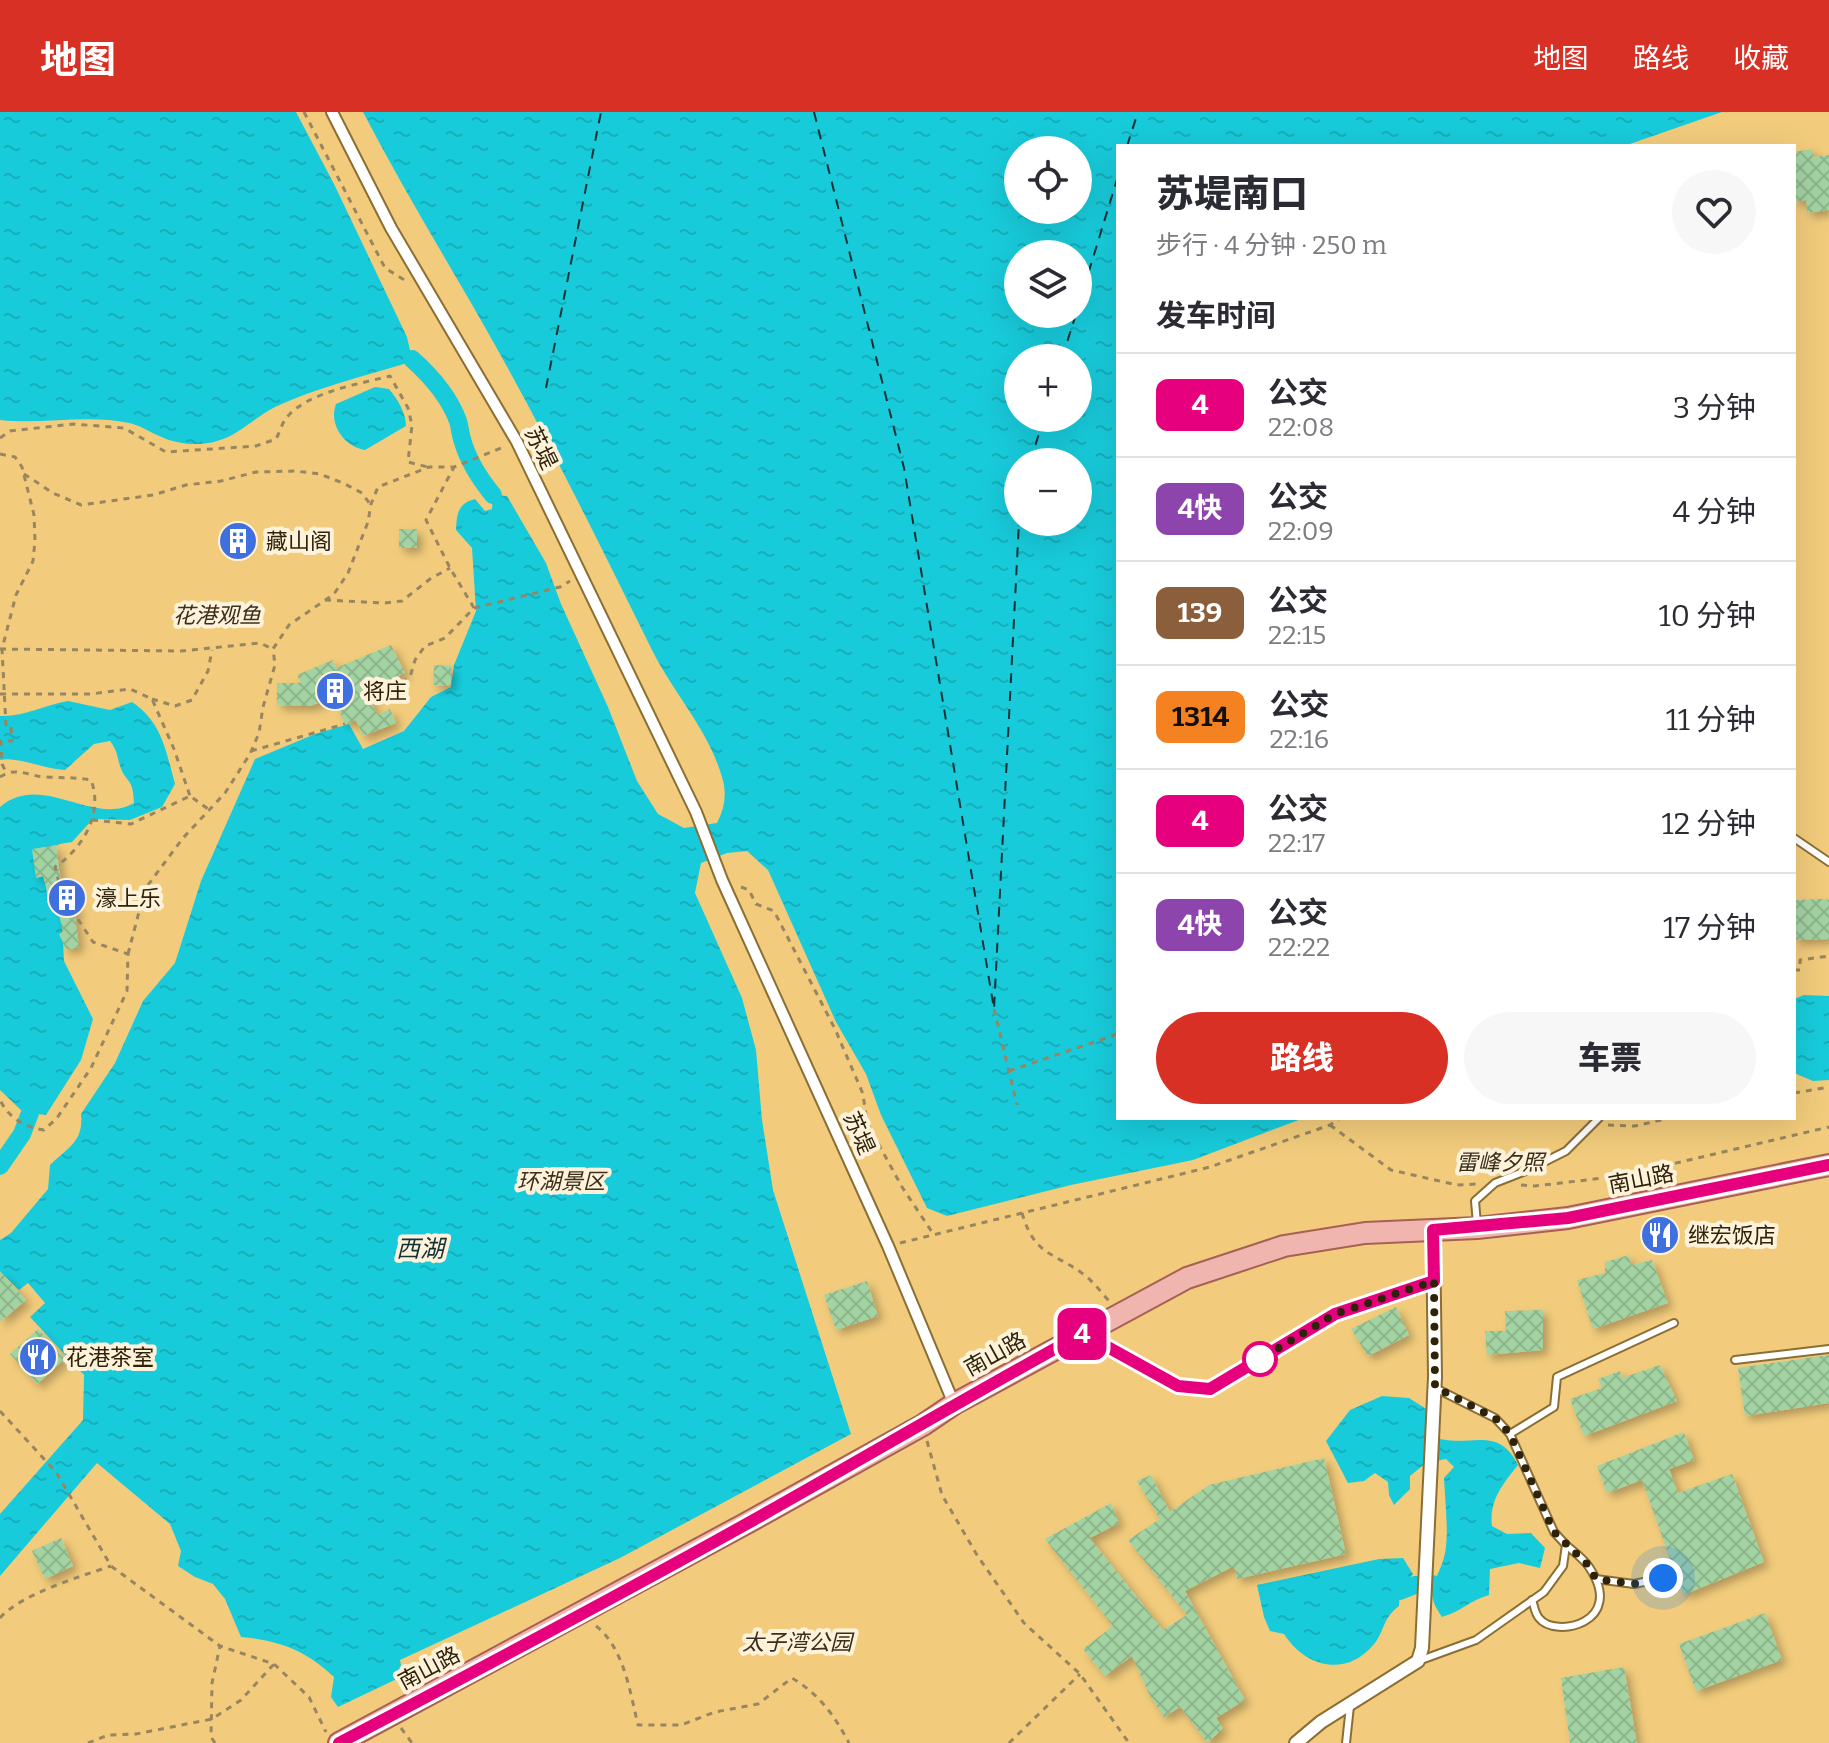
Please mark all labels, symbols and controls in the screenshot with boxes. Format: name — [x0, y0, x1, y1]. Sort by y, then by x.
text: 地图 — [40, 37, 116, 83]
text: 地图 — [1533, 42, 1589, 75]
text: 路线 — [1633, 42, 1689, 75]
text: 收藏 — [1733, 42, 1789, 75]
map controls — [1004, 136, 1092, 536]
button: locate — [1004, 136, 1092, 224]
button: heart — [1672, 170, 1756, 254]
text: 苏堤南口 — [1156, 171, 1308, 217]
text: 步行 · 4 分钟 · 250 m — [1156, 230, 1387, 261]
button: layers — [1004, 240, 1092, 328]
text: 发车时间 — [1156, 298, 1276, 334]
button: + — [1004, 344, 1092, 432]
text: 公交 — [1268, 375, 1328, 411]
text: 4 — [1191, 388, 1209, 421]
text: 3 分钟 — [1673, 390, 1756, 426]
text: 22:08 — [1268, 412, 1334, 443]
street label: 苏堤 — [519, 422, 563, 474]
button: − — [1004, 448, 1092, 536]
text: 公交 — [1268, 479, 1328, 515]
text: 4快 — [1177, 492, 1223, 525]
text: 4 分钟 — [1672, 494, 1756, 530]
text: 22:09 — [1268, 516, 1334, 547]
building icon: 藏山阁 — [217, 520, 259, 562]
place label: 藏山阁 — [266, 528, 332, 555]
text: 公交 — [1268, 583, 1328, 619]
text: 139 — [1178, 596, 1222, 629]
text: 10 分钟 — [1659, 598, 1756, 634]
park label: 花港观鱼 — [173, 602, 261, 629]
text: 22:15 — [1268, 620, 1326, 651]
building icon: 将庄 — [314, 670, 356, 712]
place label: 将庄 — [363, 678, 407, 705]
text: 公交 — [1269, 687, 1329, 723]
text: 1314 — [1172, 700, 1229, 733]
text: 11 分钟 — [1666, 702, 1756, 738]
text: 22:16 — [1269, 724, 1329, 755]
text: 公交 — [1268, 791, 1328, 827]
text: 4 — [1191, 804, 1209, 837]
text: 12 分钟 — [1662, 806, 1756, 842]
text: 22:17 — [1268, 828, 1325, 859]
building icon: 濠上乐 — [46, 877, 88, 919]
place label: 濠上乐 — [95, 885, 161, 912]
text: 公交 — [1268, 895, 1328, 931]
text: 4快 — [1177, 908, 1223, 941]
text: 17 分钟 — [1663, 910, 1756, 946]
text: 22:22 — [1268, 932, 1330, 963]
button: 路线 — [1156, 1012, 1448, 1104]
button: 车票 — [1464, 1012, 1756, 1104]
street label: 苏堤 — [838, 1107, 880, 1159]
park label: 雷峰夕照 — [1456, 1149, 1547, 1176]
street label: 南山路 — [1606, 1159, 1676, 1199]
park label: 环湖景区 — [517, 1168, 608, 1195]
restaurant icon: 继宏饭店 — [1639, 1214, 1681, 1256]
place label: 继宏饭店 — [1688, 1222, 1776, 1249]
water label: 西湖 — [396, 1235, 448, 1263]
line badge: 4 — [1056, 1308, 1108, 1360]
text: 4 — [1073, 1317, 1091, 1350]
street label: 南山路 — [960, 1326, 1030, 1382]
restaurant icon: 花港茶室 — [17, 1336, 59, 1378]
unlabelled marker — [1243, 1342, 1277, 1376]
place label: 花港茶室 — [66, 1344, 154, 1371]
your location — [1643, 1558, 1683, 1598]
park label: 太子湾公园 — [742, 1629, 855, 1656]
street label: 南山路 — [394, 1641, 464, 1695]

